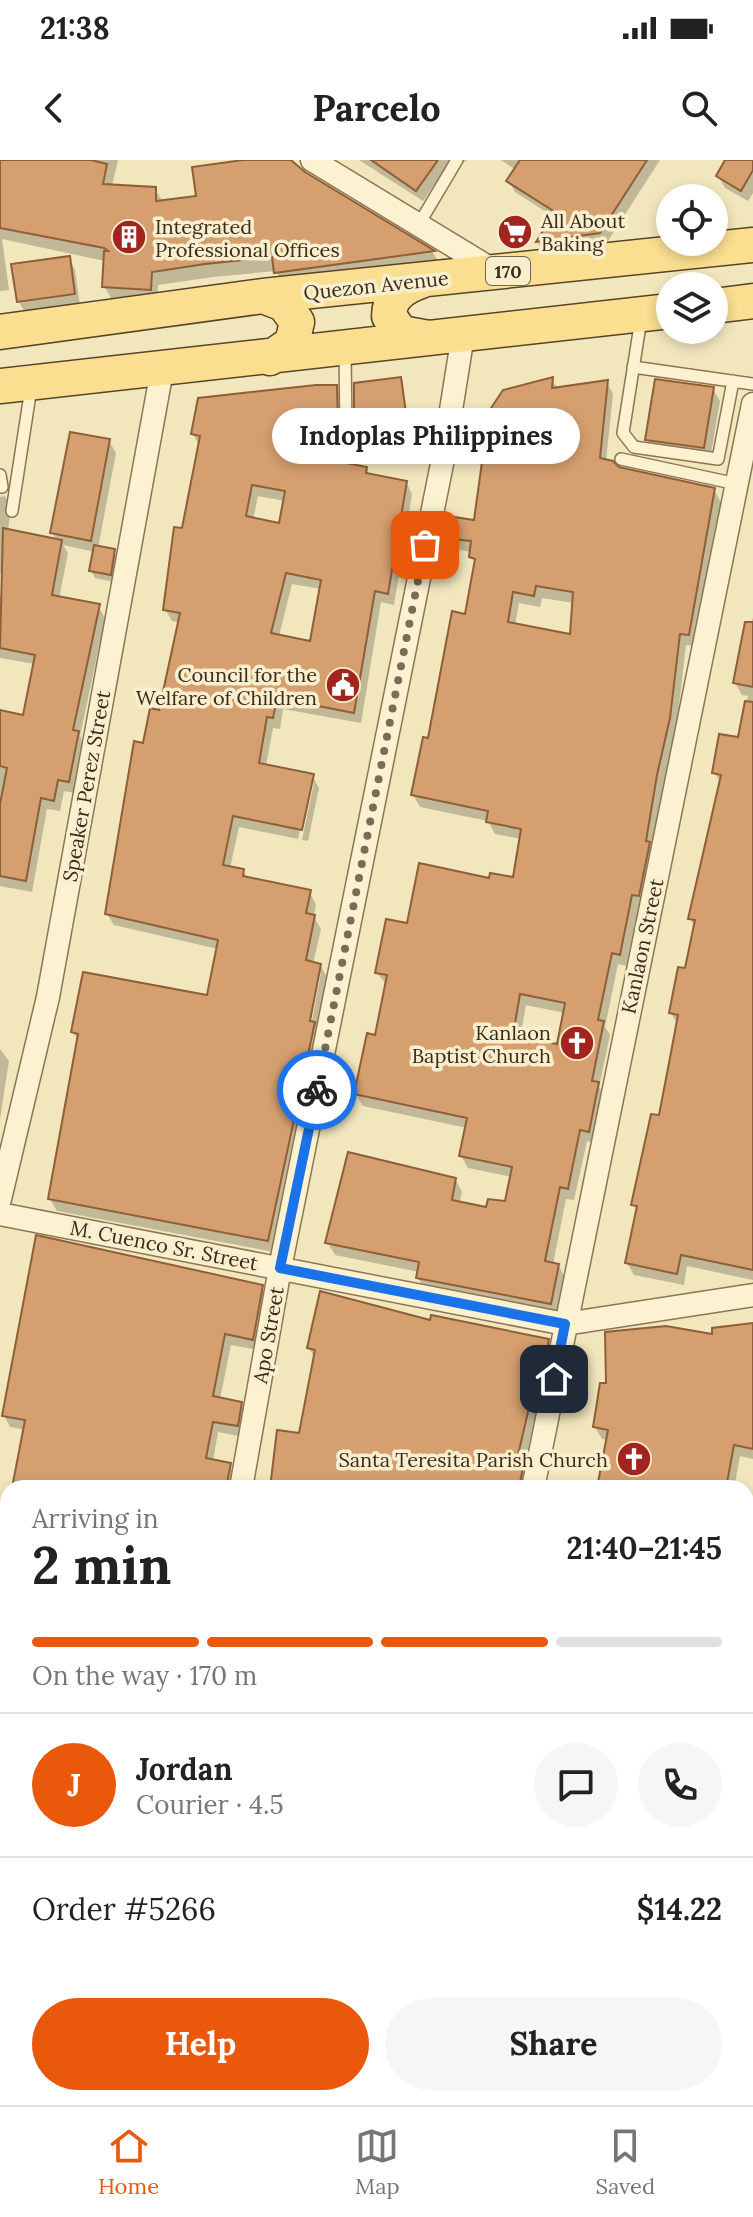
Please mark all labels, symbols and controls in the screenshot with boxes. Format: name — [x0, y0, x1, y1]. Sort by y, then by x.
text: 21:38 — [40, 9, 110, 47]
text: Parcelo — [312, 85, 441, 131]
icon: back — [32, 86, 76, 130]
icon: search — [677, 86, 721, 130]
map controls — [656, 184, 728, 344]
button: locate — [656, 184, 728, 256]
place label: All About Baking — [540, 208, 625, 256]
supermarket icon: All About Baking — [496, 213, 534, 251]
place label: Integrated Professional Offices — [155, 214, 340, 262]
building icon: Integrated Professional Offices — [110, 218, 148, 256]
road number: 170 — [486, 257, 530, 285]
street label: Quezon Avenue — [302, 265, 450, 305]
button: layers — [656, 272, 728, 344]
callout: Indoplas Philippines — [271, 409, 579, 465]
text: Indoplas Philippines — [299, 419, 553, 452]
pin — [391, 511, 459, 579]
icon: bag — [403, 523, 447, 567]
place label: Council for the Welfare of Children — [136, 662, 317, 710]
public building icon: Council for the Welfare of Children — [324, 666, 362, 704]
street label: Speaker Perez Street — [57, 688, 115, 884]
street label: Kanlaon Street — [615, 876, 669, 1016]
place label: Kanlaon Baptist Church — [412, 1020, 551, 1068]
church icon: Kanlaon Baptist Church — [558, 1024, 596, 1062]
courier — [277, 1050, 357, 1130]
icon: bike — [295, 1068, 339, 1112]
street label: M. Cuenco Sr. Street — [68, 1215, 260, 1276]
street label: Apo Street — [247, 1284, 289, 1386]
pin — [520, 1345, 588, 1413]
icon: home — [532, 1357, 576, 1401]
church icon: Santa Teresita Parish Church — [615, 1440, 653, 1478]
place label: Santa Teresita Parish Church — [338, 1447, 608, 1472]
text: Arriving in — [32, 1502, 159, 1535]
text: 21:40–21:45 — [567, 1529, 722, 1567]
text: 2 min — [32, 1532, 171, 1598]
text: On the way · 170 m — [32, 1659, 257, 1692]
button: chat — [534, 1743, 618, 1827]
button: phone — [638, 1743, 722, 1827]
text: Jordan — [136, 1750, 233, 1788]
text: J — [67, 1766, 81, 1804]
text: Courier · 4.5 — [136, 1788, 284, 1821]
text: Order #5266 — [32, 1890, 216, 1928]
text: $14.22 — [637, 1890, 722, 1928]
button: Help — [32, 1998, 369, 2090]
button: Share — [385, 1998, 722, 2090]
tab: Home — [98, 2124, 159, 2200]
tab: Map — [355, 2124, 400, 2200]
tab: Saved — [596, 2124, 655, 2200]

